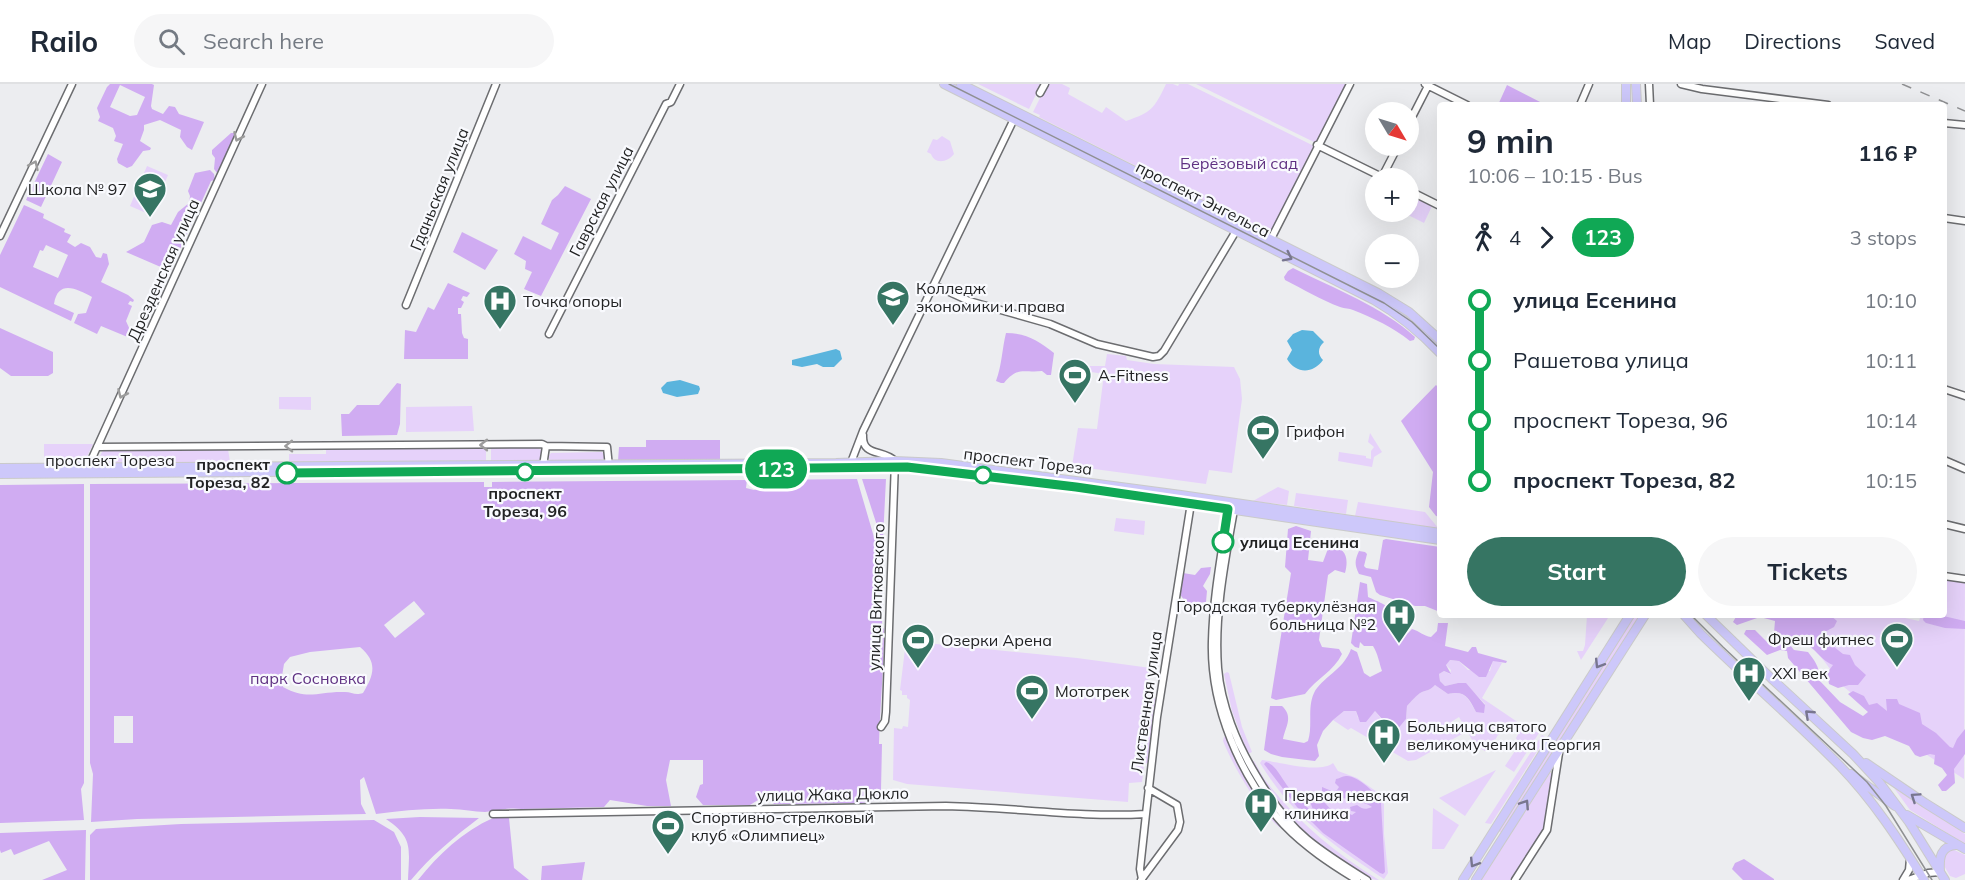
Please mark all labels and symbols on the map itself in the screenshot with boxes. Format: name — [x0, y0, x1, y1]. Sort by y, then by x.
north arrow — [1365, 102, 1419, 156]
street label: Гданьская улица — [405, 125, 473, 253]
one-way arrow — [234, 131, 246, 142]
street label: Гаврская улица — [565, 142, 637, 260]
park label: Берёзовый сад — [1180, 153, 1298, 173]
street label: проспект Энгельса — [1133, 157, 1273, 241]
one-way arrow — [26, 160, 38, 171]
school or university icon: Школа № 97 — [132, 171, 168, 218]
place label: Школа № 97 — [28, 179, 127, 199]
street label: Дрезденская улица — [123, 196, 203, 344]
one-way arrow — [1282, 250, 1293, 261]
place label: Колледж экономики и права — [916, 278, 1065, 316]
school or university icon: Колледж экономики и права — [875, 279, 911, 326]
hospital icon: Точка опоры — [482, 283, 518, 330]
place label: Точка опоры — [523, 291, 622, 311]
sports icon: A-Fitness — [1057, 357, 1093, 404]
place label: A-Fitness — [1098, 365, 1169, 385]
one-way arrow — [117, 388, 129, 399]
sports icon: Грифон — [1245, 413, 1281, 460]
place label: Грифон — [1286, 421, 1345, 441]
one-way arrow — [479, 439, 488, 451]
one-way arrow — [284, 440, 293, 452]
street label: проспект Тореза — [963, 443, 1093, 479]
street label: проспект Тореза — [45, 450, 175, 470]
line badge: 123 — [742, 450, 810, 488]
place label: проспект Тореза, 82 — [186, 454, 270, 492]
marker: проспект Тореза, 82 — [276, 462, 298, 484]
marker: проспект Тореза, 96 — [516, 463, 534, 481]
unlabelled marker — [974, 466, 992, 484]
place label: проспект Тореза, 96 — [483, 483, 567, 521]
street label: улица Витковского — [863, 523, 889, 671]
marker: улица Есенина — [1212, 531, 1234, 553]
place label: улица Есенина — [1240, 532, 1359, 552]
place label: Городская туберкулёзная больница №2 — [1176, 596, 1376, 634]
hospital icon: Городская туберкулёзная больница №2 — [1381, 597, 1417, 644]
sports icon: Фреш фитнес — [1879, 621, 1915, 668]
sports icon: Озерки Арена — [900, 622, 936, 669]
place label: Фреш фитнес — [1768, 629, 1874, 649]
place label: Озерки Арена — [941, 630, 1052, 650]
street label: Лиственная улица — [1126, 630, 1166, 774]
hospital icon: XXI век — [1731, 655, 1767, 702]
one-way arrow — [1595, 658, 1606, 669]
place label: XXI век — [1772, 663, 1828, 683]
park label: парк Сосновка — [250, 668, 366, 688]
sports icon: Мототрек — [1014, 673, 1050, 720]
place label: Мототрек — [1055, 681, 1129, 701]
one-way arrow — [1806, 710, 1816, 721]
place label: Больница святого великомученика Георгия — [1407, 716, 1601, 754]
hospital icon: Больница святого великомученика Георгия — [1366, 717, 1402, 764]
street label: улица Жака Дюкло — [757, 783, 909, 805]
place label: Первая невская клиника — [1284, 785, 1409, 823]
hospital icon: Первая невская клиника — [1243, 786, 1279, 833]
one-way arrow — [1911, 793, 1922, 804]
one-way arrow — [1518, 800, 1529, 811]
place label: Спортивно-стрелковый клуб «Олимпиец» — [691, 807, 874, 845]
sports icon: Спортивно-стрелковый клуб «Олимпиец» — [650, 808, 686, 855]
one-way arrow — [1470, 856, 1481, 867]

